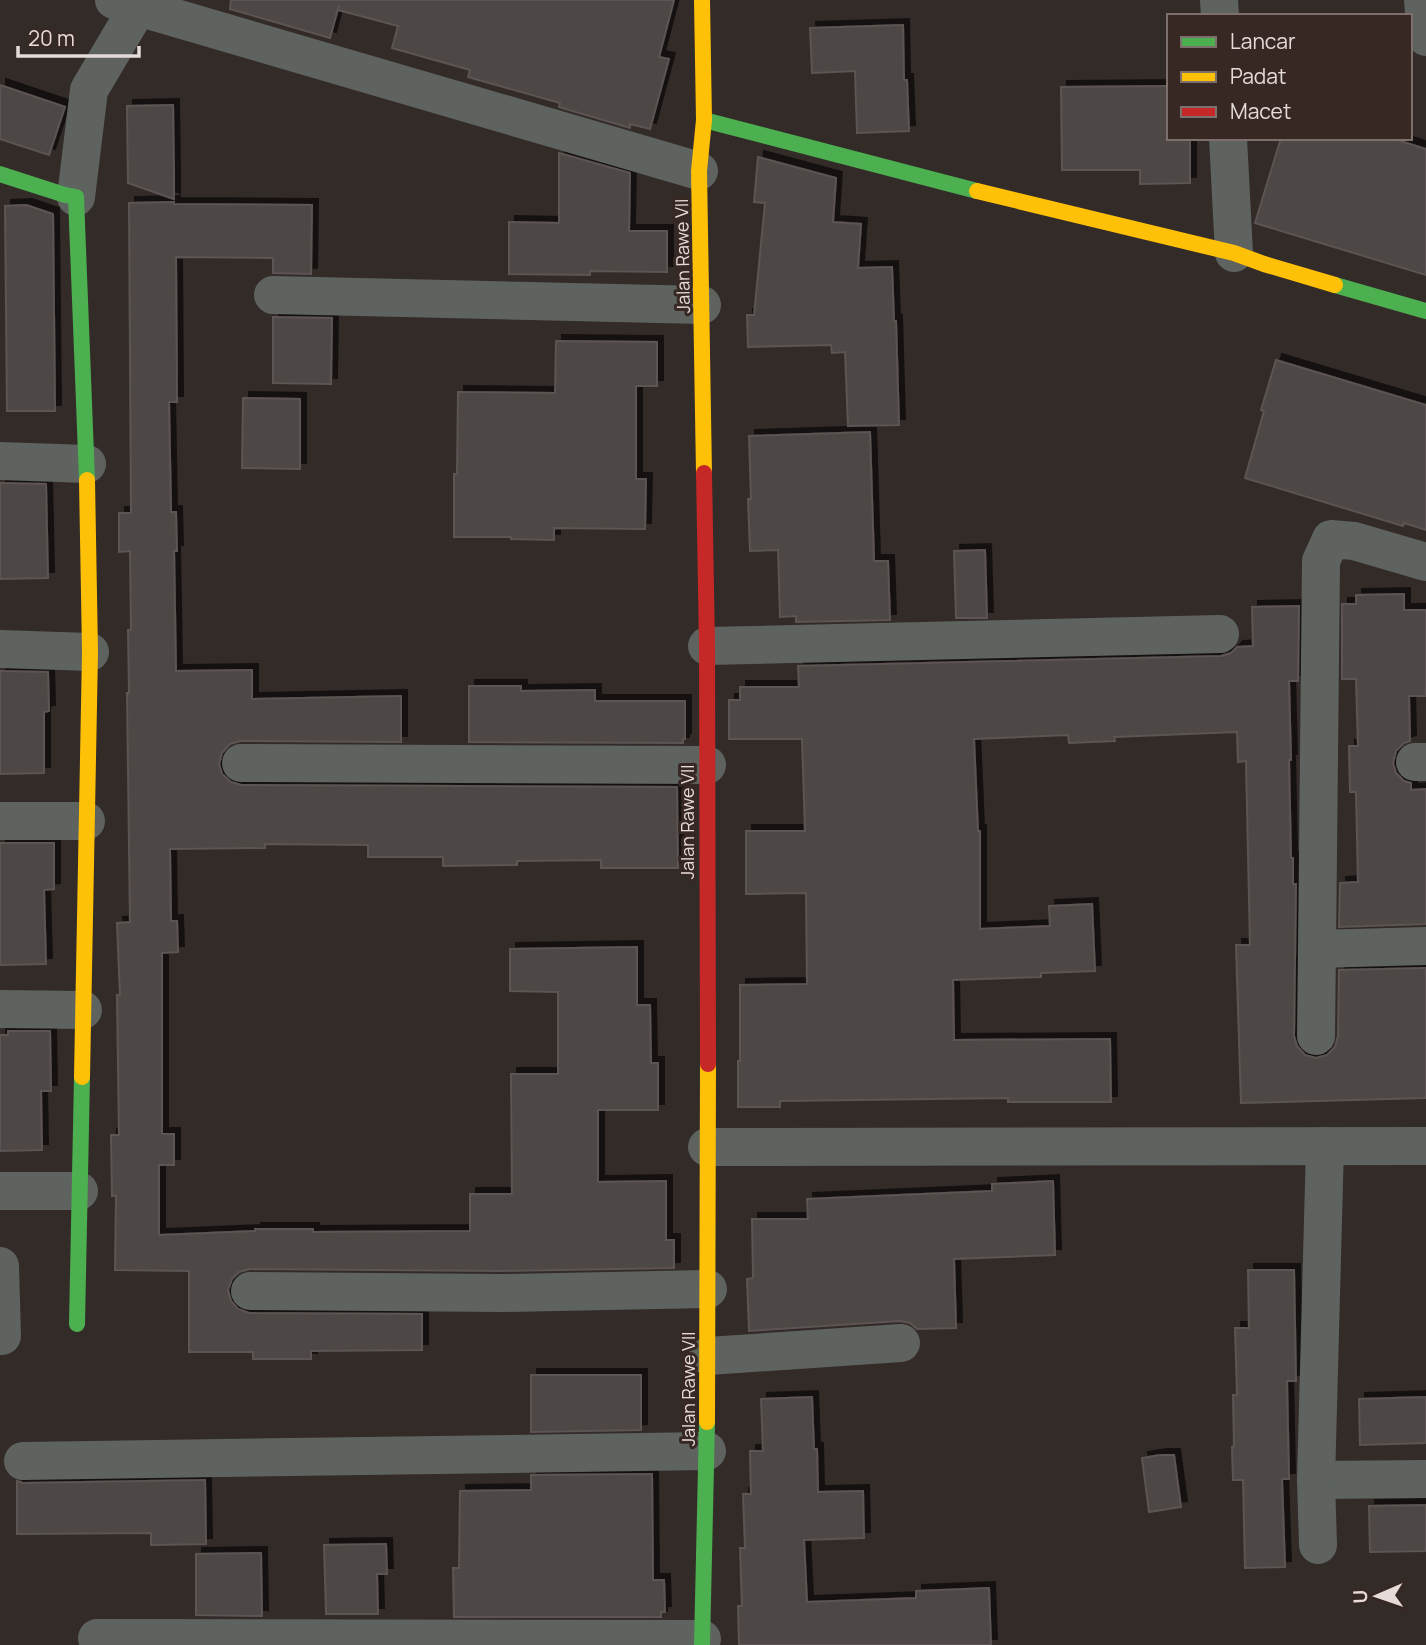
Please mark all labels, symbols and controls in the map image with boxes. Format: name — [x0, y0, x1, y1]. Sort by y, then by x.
scale bar — [18, 14, 138, 58]
legend — [1167, 14, 1412, 140]
text: 20 m — [28, 24, 75, 52]
text: Lancar — [1230, 27, 1296, 55]
text: Padat — [1230, 62, 1286, 90]
text: Macet — [1230, 97, 1291, 125]
street label: Jalan Rawe VII — [669, 198, 695, 314]
street label: Jalan Rawe VII — [675, 765, 699, 879]
street label: Jalan Rawe VII — [676, 1332, 700, 1446]
north arrow — [1342, 1561, 1412, 1631]
text: U — [1347, 1589, 1373, 1604]

